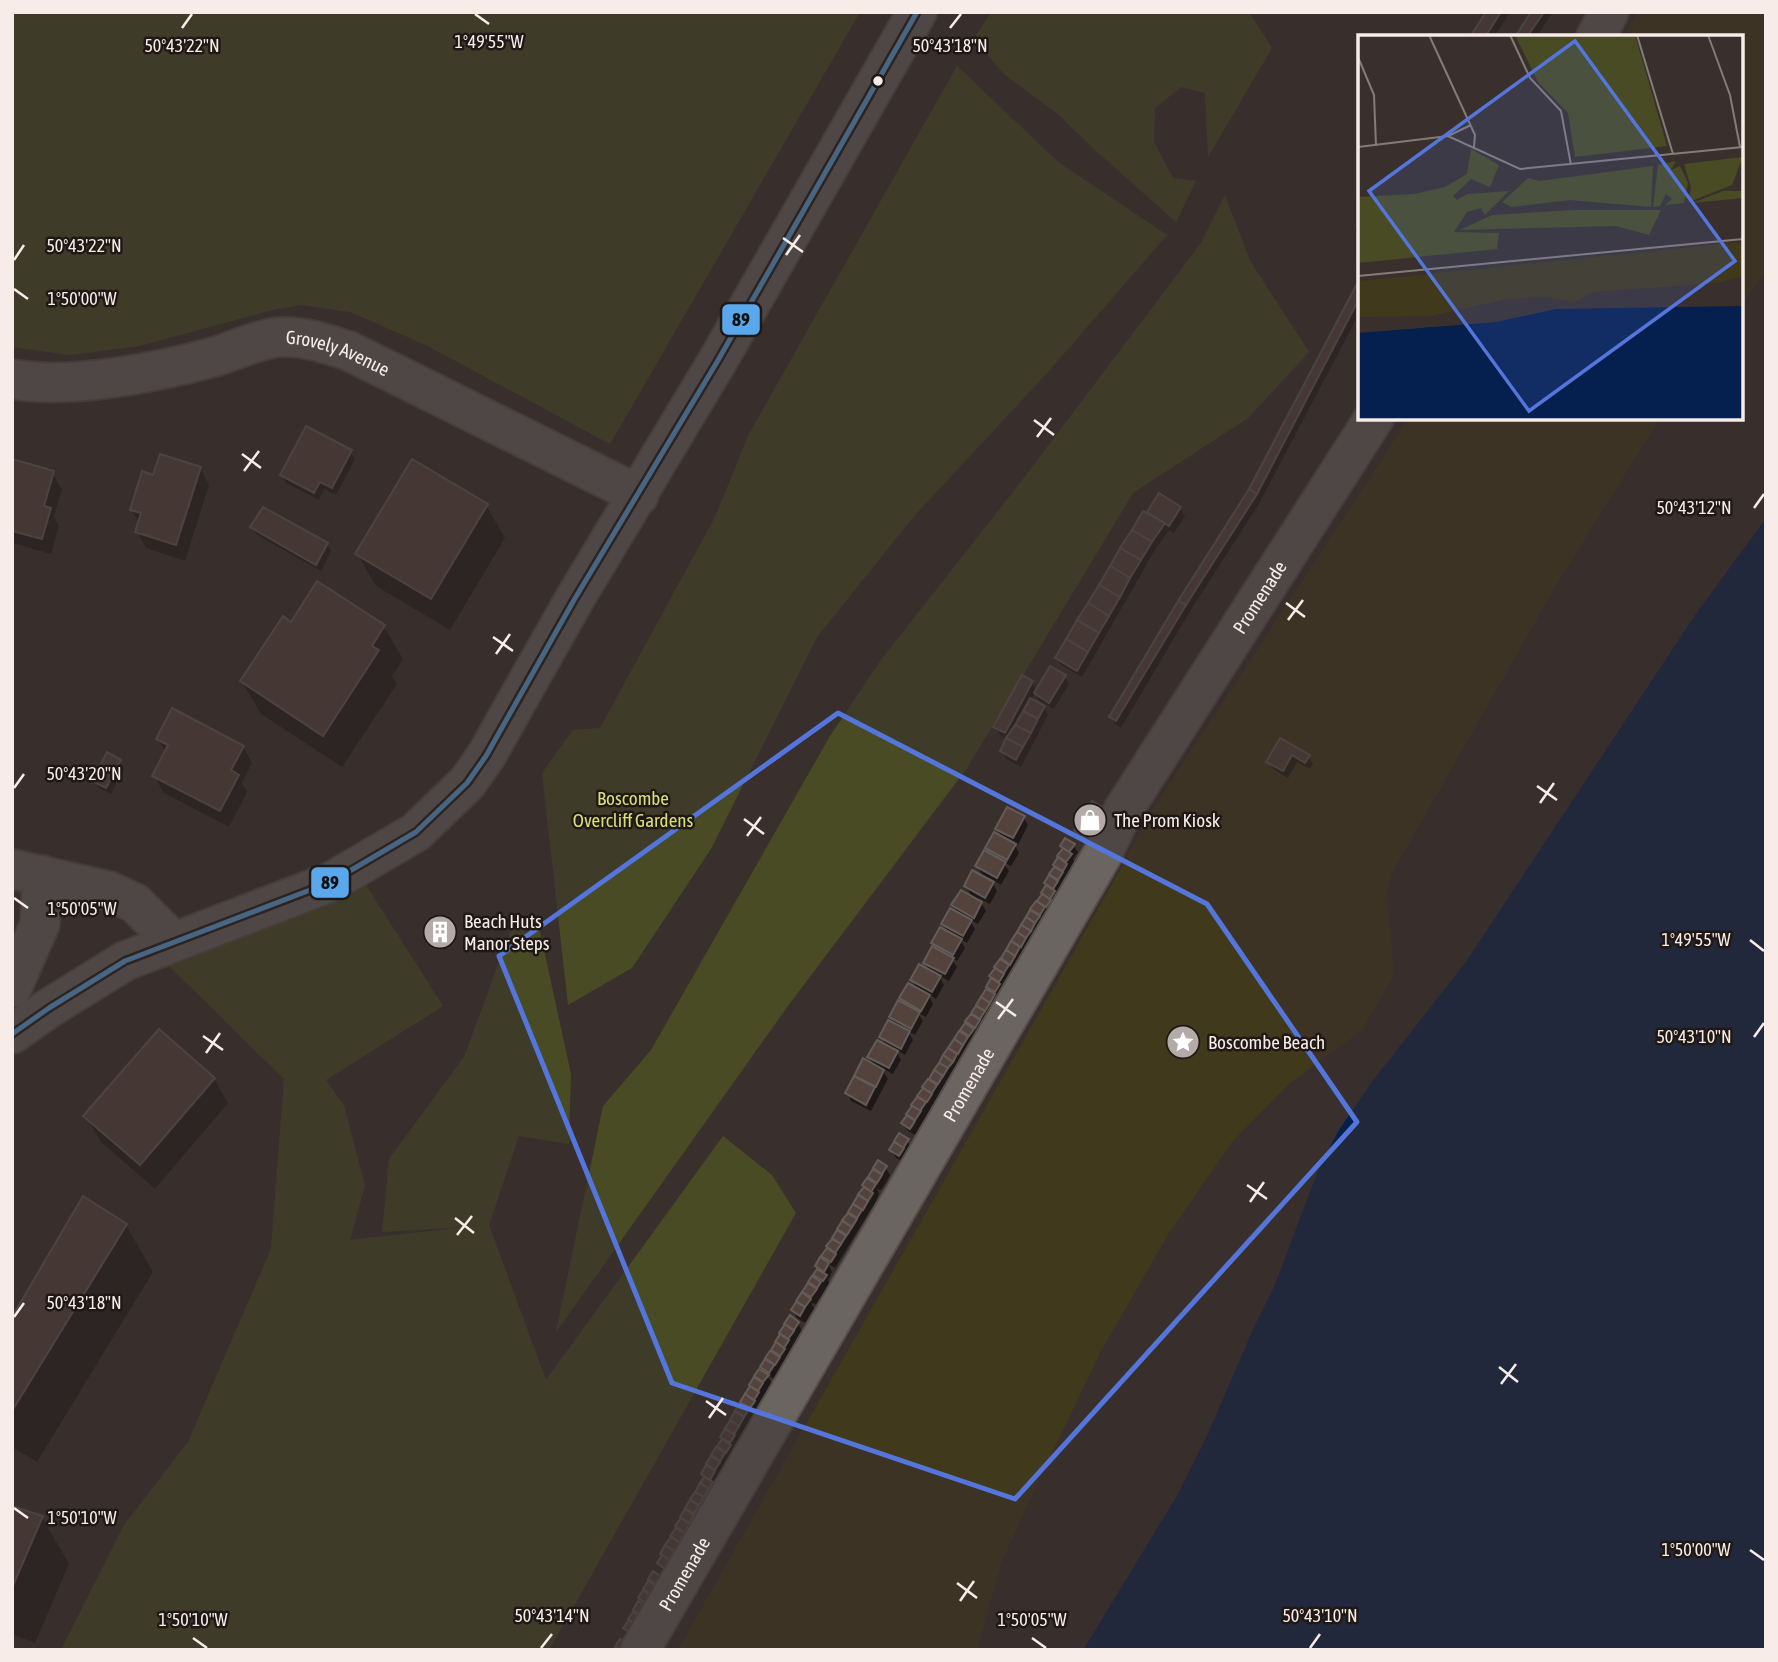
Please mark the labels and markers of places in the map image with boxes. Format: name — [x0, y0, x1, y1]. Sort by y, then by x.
unlabelled marker — [871, 74, 885, 88]
shop icon: The Prom Kiosk — [1071, 801, 1109, 839]
place label: The Prom Kiosk — [1114, 809, 1221, 831]
place label: Beach Huts Manor Steps — [464, 910, 550, 954]
building icon: Beach Huts Manor Steps — [421, 913, 459, 951]
place icon: Boscombe Beach — [1164, 1023, 1202, 1061]
place label: Boscombe Beach — [1208, 1031, 1325, 1053]

